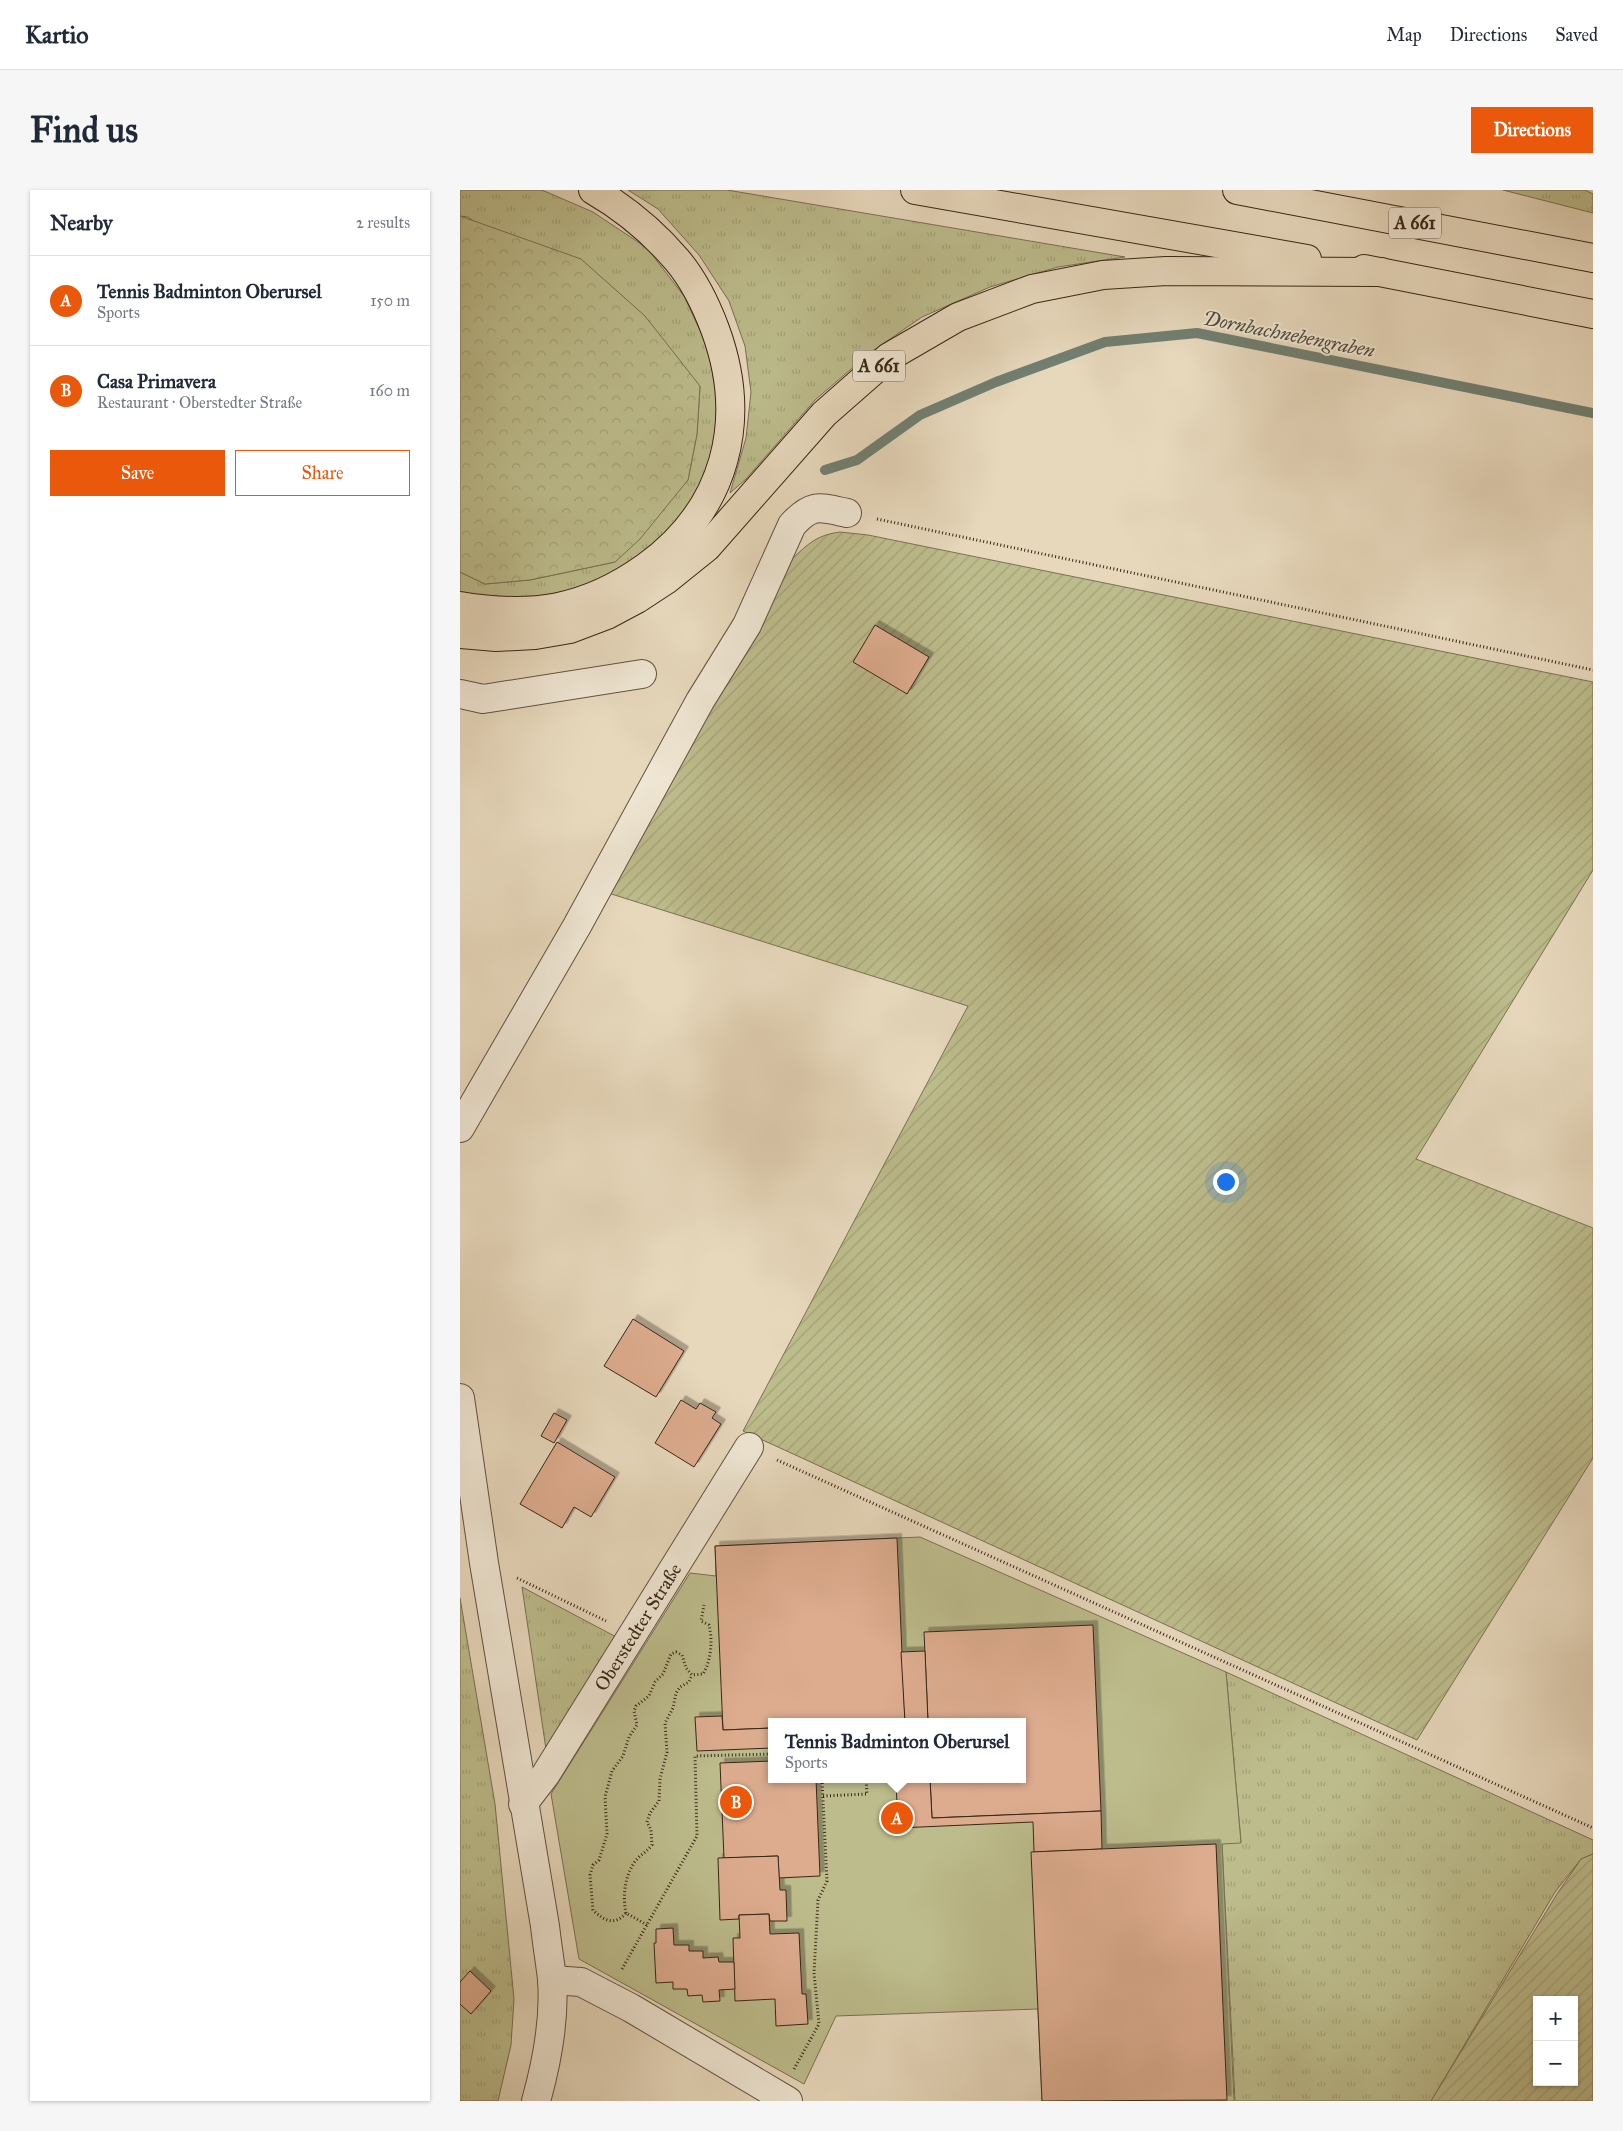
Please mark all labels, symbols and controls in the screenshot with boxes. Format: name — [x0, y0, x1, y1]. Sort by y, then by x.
text: Kartio — [25, 20, 88, 50]
text: Map — [1386, 24, 1422, 46]
text: Directions — [1450, 24, 1527, 46]
text: Saved — [1555, 24, 1598, 46]
button: Directions — [1471, 107, 1593, 153]
text: Find us — [30, 109, 138, 152]
road number: A 661 — [1389, 207, 1441, 238]
text: Nearby — [50, 210, 113, 236]
text: 2 results — [356, 213, 410, 232]
text: Tennis Badminton Oberursel — [97, 280, 322, 303]
text: A — [61, 291, 71, 310]
text: 150 m — [370, 291, 410, 310]
text: Sports — [97, 303, 140, 322]
water label: Dornbachnebengraben — [1201, 306, 1378, 363]
road number: A 661 — [853, 350, 905, 382]
text: Casa Primavera — [97, 370, 216, 393]
text: B — [61, 381, 71, 400]
text: 160 m — [369, 381, 410, 400]
text: Restaurant · Oberstedter Straße — [97, 393, 302, 412]
button: Save — [50, 450, 225, 496]
button: Share — [235, 450, 410, 496]
your location — [1213, 1169, 1239, 1195]
street label: Oberstedter Straße — [590, 1559, 687, 1695]
popup — [768, 1718, 1026, 1783]
text: Tennis Badminton Oberursel — [785, 1730, 1009, 1753]
text: Sports — [785, 1753, 828, 1772]
pin: B — [720, 1783, 752, 1821]
pin: A — [881, 1799, 913, 1837]
map controls — [1533, 1996, 1578, 2086]
button: + — [1533, 1996, 1578, 2041]
button: − — [1533, 2041, 1578, 2086]

